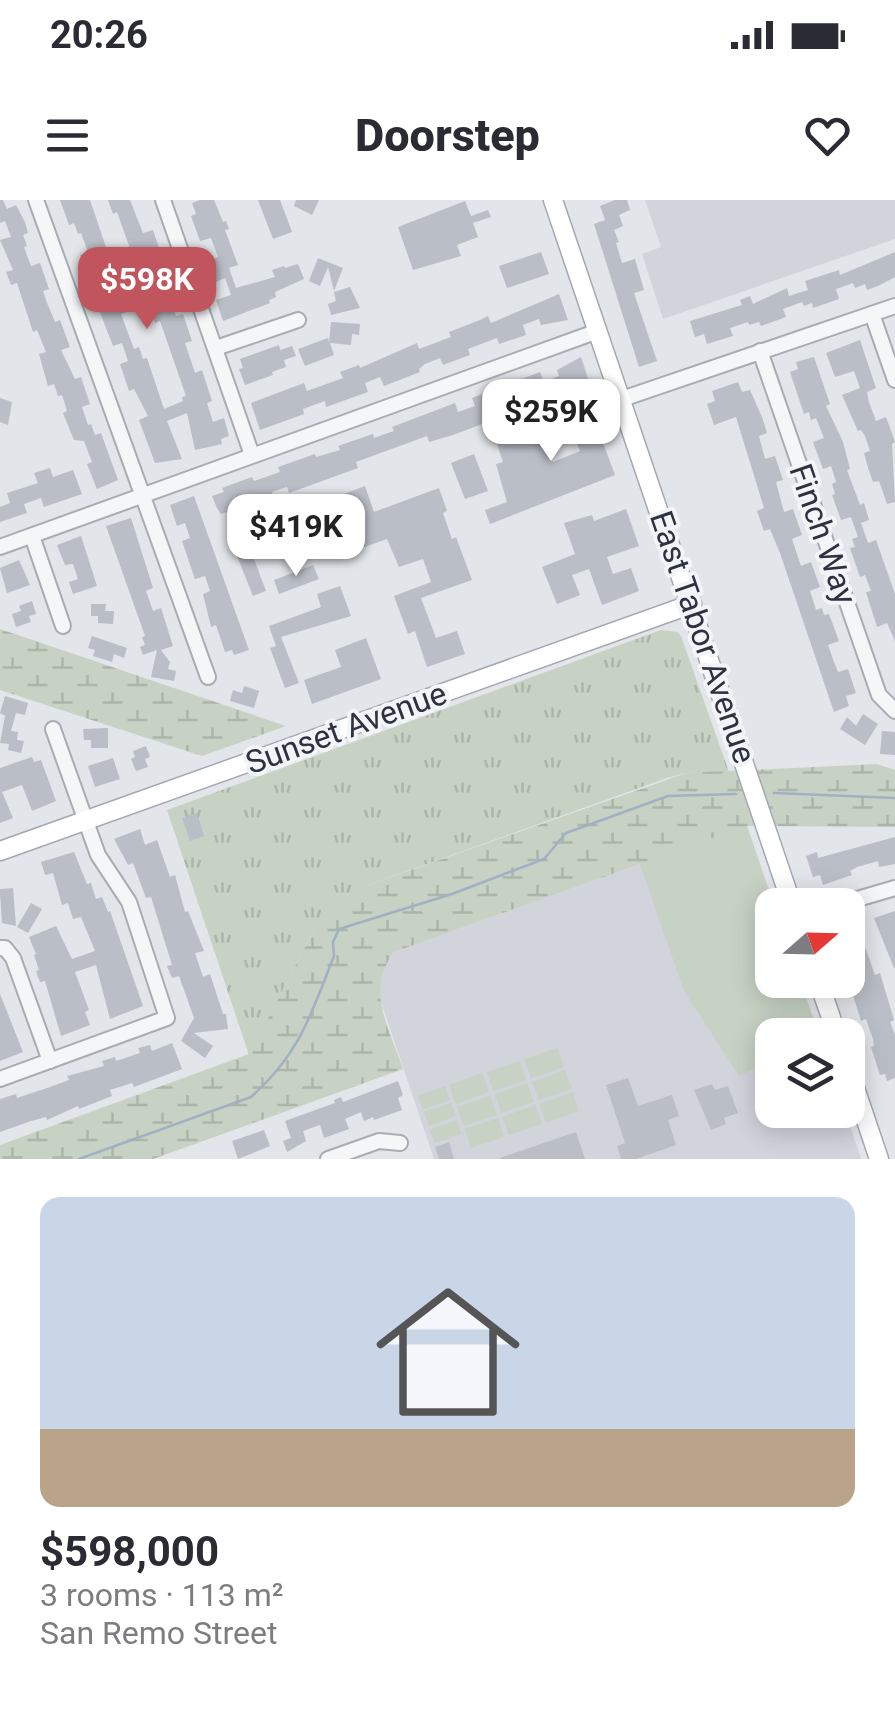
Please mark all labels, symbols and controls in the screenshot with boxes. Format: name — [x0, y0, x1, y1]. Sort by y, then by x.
text: 20:26 — [50, 13, 148, 57]
icon: menu — [40, 108, 95, 163]
icon: heart — [800, 108, 855, 163]
text: Doorstep — [355, 109, 540, 162]
pin: $598K — [77, 247, 217, 332]
text: $598K — [100, 260, 194, 298]
pin: $259K — [481, 379, 621, 464]
text: $259K — [504, 392, 598, 430]
street label: Finch Way — [781, 459, 865, 609]
pin: $419K — [226, 494, 366, 579]
street label: East Tabor Avenue — [642, 506, 764, 768]
text: $419K — [249, 507, 343, 545]
street label: Sunset Avenue — [240, 674, 452, 782]
north arrow — [755, 888, 865, 998]
map controls — [755, 888, 865, 1128]
button: layers — [755, 1018, 865, 1128]
icon: home — [358, 1262, 538, 1442]
text: $598,000 — [40, 1527, 219, 1576]
text: 3 rooms · 113 m² — [40, 1576, 283, 1614]
text: San Remo Street — [40, 1614, 277, 1652]

